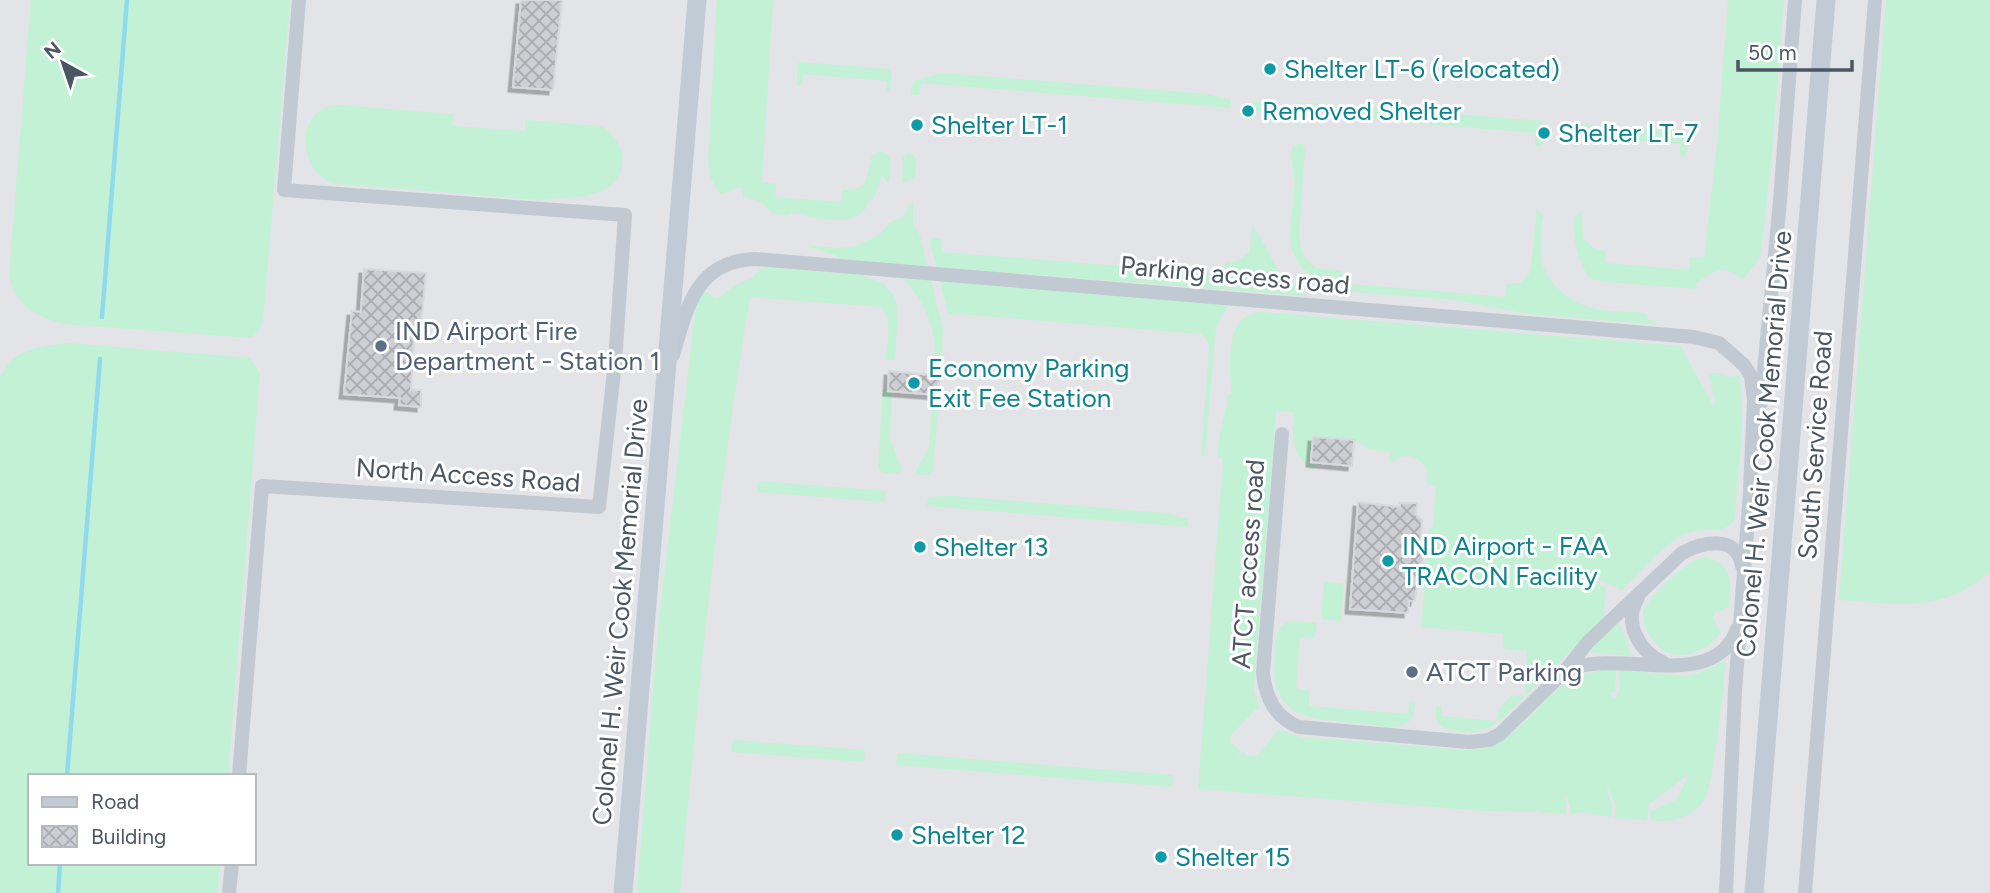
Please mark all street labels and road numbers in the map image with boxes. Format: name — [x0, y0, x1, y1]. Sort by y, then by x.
street label: Colonel H. Weir Cook Memorial Drive — [1729, 229, 1799, 659]
street label: Parking access road — [1119, 249, 1351, 301]
street label: South Service Road — [1791, 329, 1839, 561]
street label: Colonel H. Weir Cook Memorial Drive — [585, 397, 655, 827]
street label: North Access Road — [355, 451, 581, 499]
street label: ATCT access road — [1225, 458, 1271, 670]

